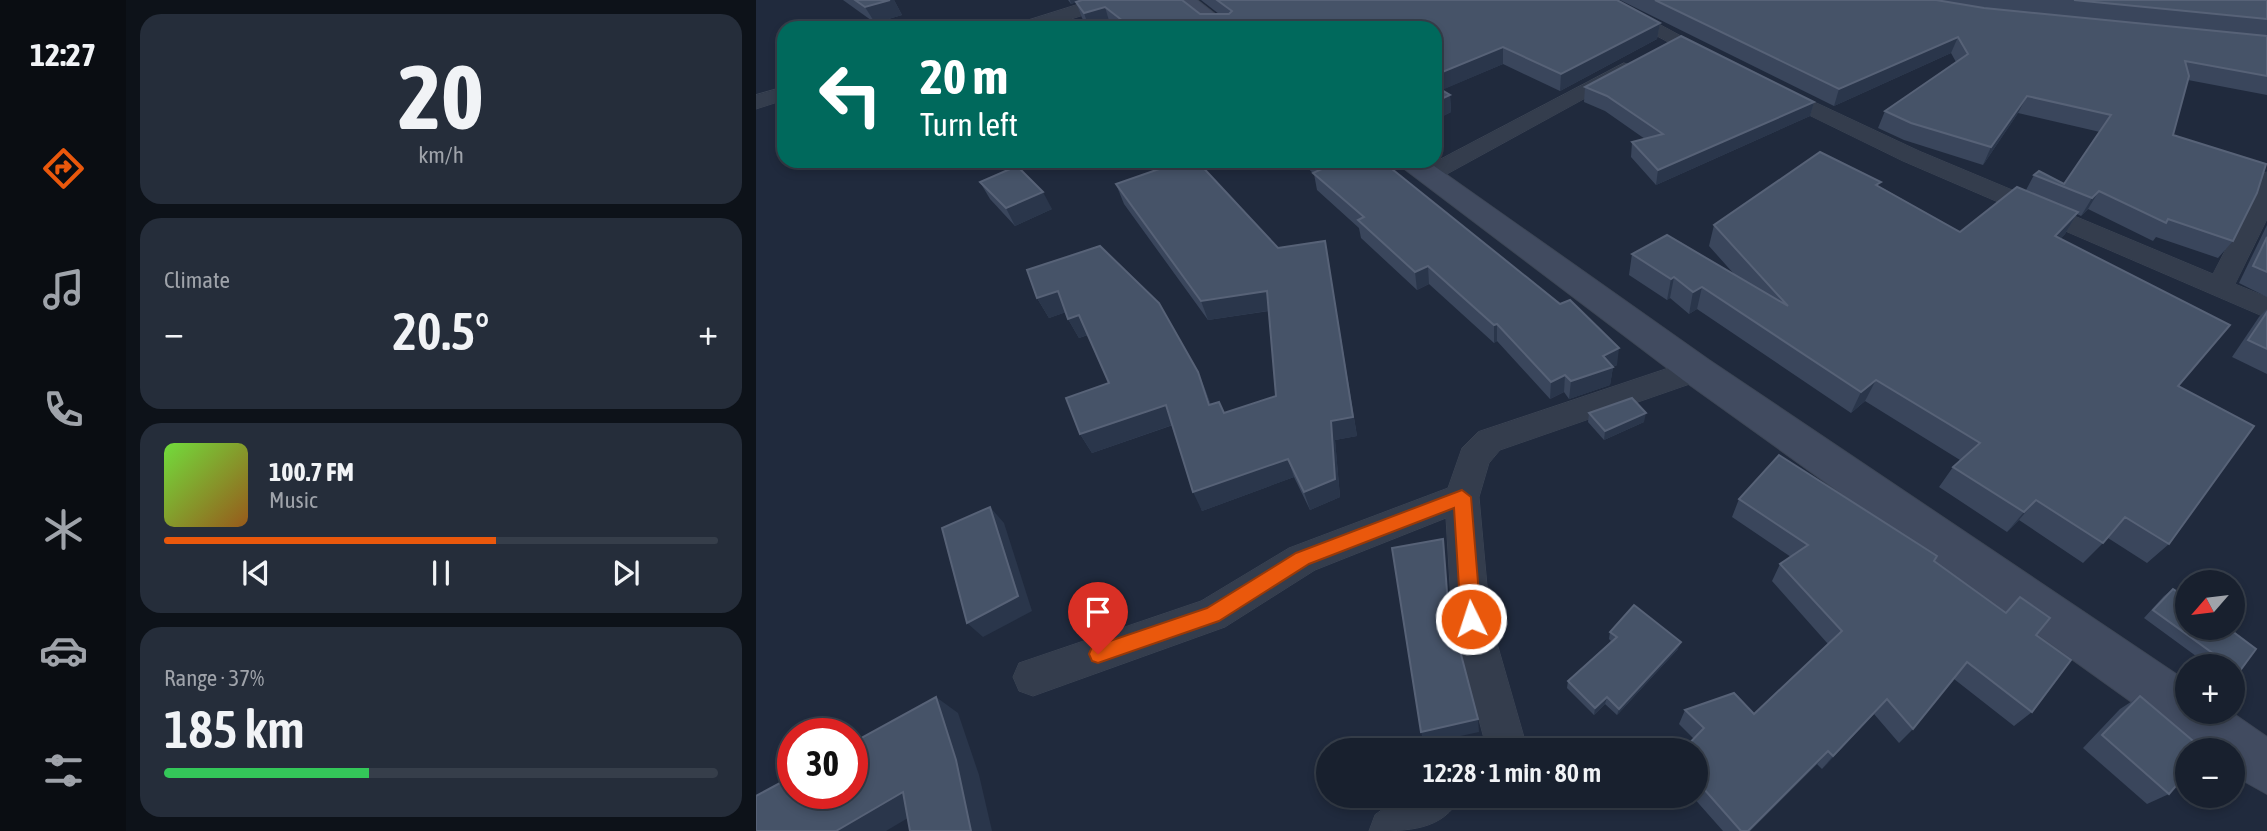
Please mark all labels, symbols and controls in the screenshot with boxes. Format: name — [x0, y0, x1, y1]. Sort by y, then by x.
text: 12:27 — [30, 36, 96, 73]
text: 20 — [398, 44, 484, 148]
text: 20 m — [920, 48, 1008, 104]
icon: left — [805, 49, 896, 140]
text: Turn left — [920, 106, 1018, 143]
text: km/h — [418, 142, 464, 168]
icon: directions — [39, 144, 88, 193]
icon: music — [39, 265, 88, 314]
text: Climate — [164, 267, 230, 293]
text: 20.5° — [393, 301, 489, 361]
text: − — [164, 310, 184, 353]
text: + — [698, 310, 718, 353]
icon: phone — [39, 385, 88, 434]
text: 100.7 FM — [269, 457, 354, 487]
text: Music — [269, 487, 317, 513]
icon: climate — [39, 505, 88, 554]
icon: previous — [237, 554, 275, 592]
icon: pause — [422, 554, 460, 592]
icon: next — [607, 554, 645, 592]
north arrow — [2175, 570, 2245, 640]
map controls — [2175, 570, 2245, 808]
pin — [1068, 582, 1128, 654]
position arrow — [1434, 582, 1508, 656]
icon: arrive — [1079, 593, 1117, 631]
icon: car — [39, 626, 88, 675]
button: + — [2175, 654, 2245, 724]
text: Range · 37% — [164, 665, 264, 691]
text: 185 km — [164, 699, 305, 759]
speed limit sign: 30 — [777, 718, 868, 809]
button: − — [2175, 738, 2245, 808]
icon: filters — [39, 746, 88, 795]
text: 12:28 · 1 min · 80 m — [1423, 758, 1601, 788]

